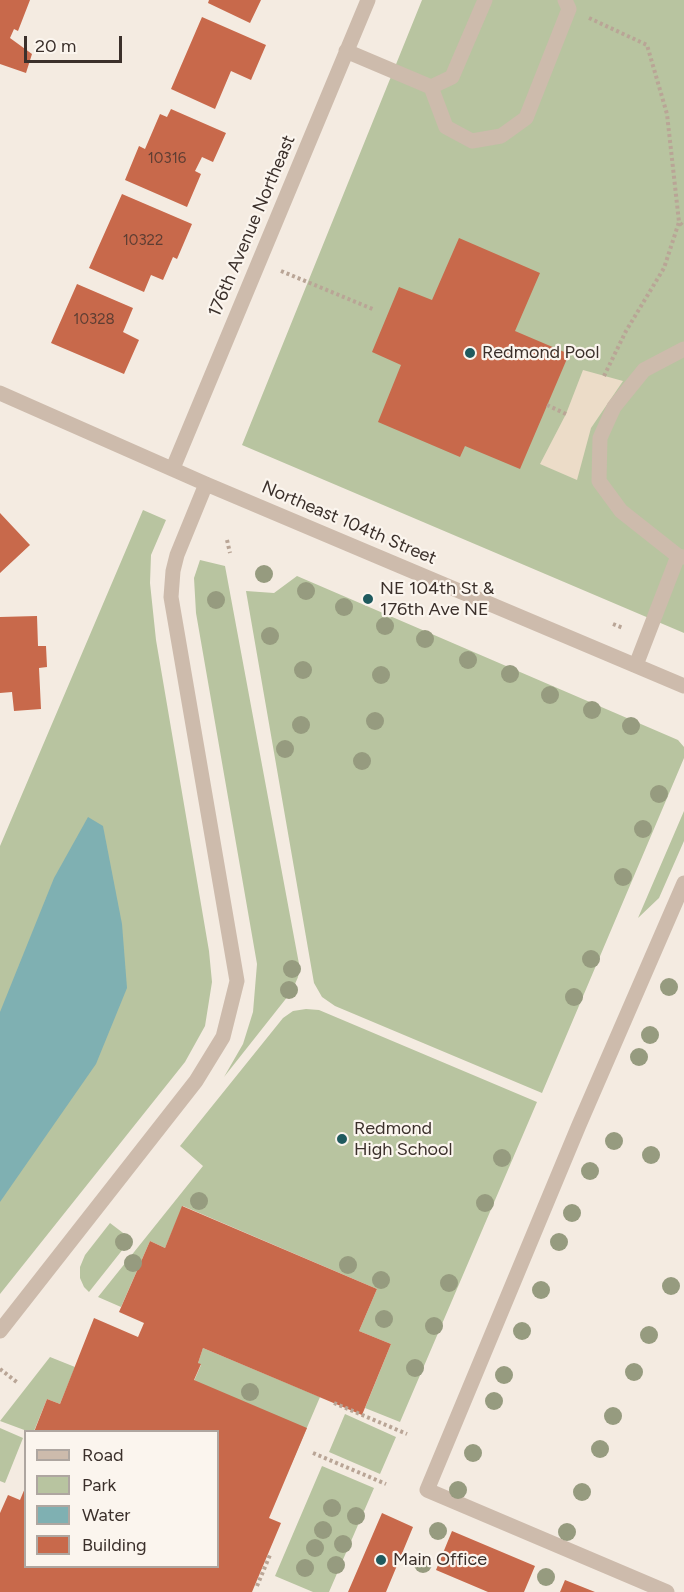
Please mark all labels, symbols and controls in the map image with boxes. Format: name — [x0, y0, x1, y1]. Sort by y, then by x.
scale bar — [27, 24, 124, 62]
text: 20 m — [35, 35, 76, 57]
street label: 176th Avenue Northeast — [204, 132, 300, 320]
house number: 10316 — [148, 150, 186, 168]
house number: 10322 — [123, 232, 163, 250]
house number: 10328 — [73, 311, 115, 329]
place label: Redmond Pool — [482, 342, 600, 364]
marker: Redmond Pool — [463, 346, 477, 360]
street label: Northeast 104th Street — [258, 476, 440, 570]
place label: NE 104th St & 176th Ave NE — [380, 578, 494, 620]
marker: NE 104th St & 176th Ave NE — [361, 592, 375, 606]
place label: Redmond High School — [354, 1118, 452, 1160]
marker: Redmond High School — [335, 1132, 349, 1146]
legend — [24, 1430, 219, 1568]
text: Road — [82, 1444, 123, 1466]
text: Park — [82, 1474, 116, 1496]
text: Water — [82, 1504, 130, 1526]
text: Building — [82, 1534, 147, 1556]
place label: Main Office — [393, 1549, 487, 1571]
marker: Main Office — [374, 1553, 388, 1567]

